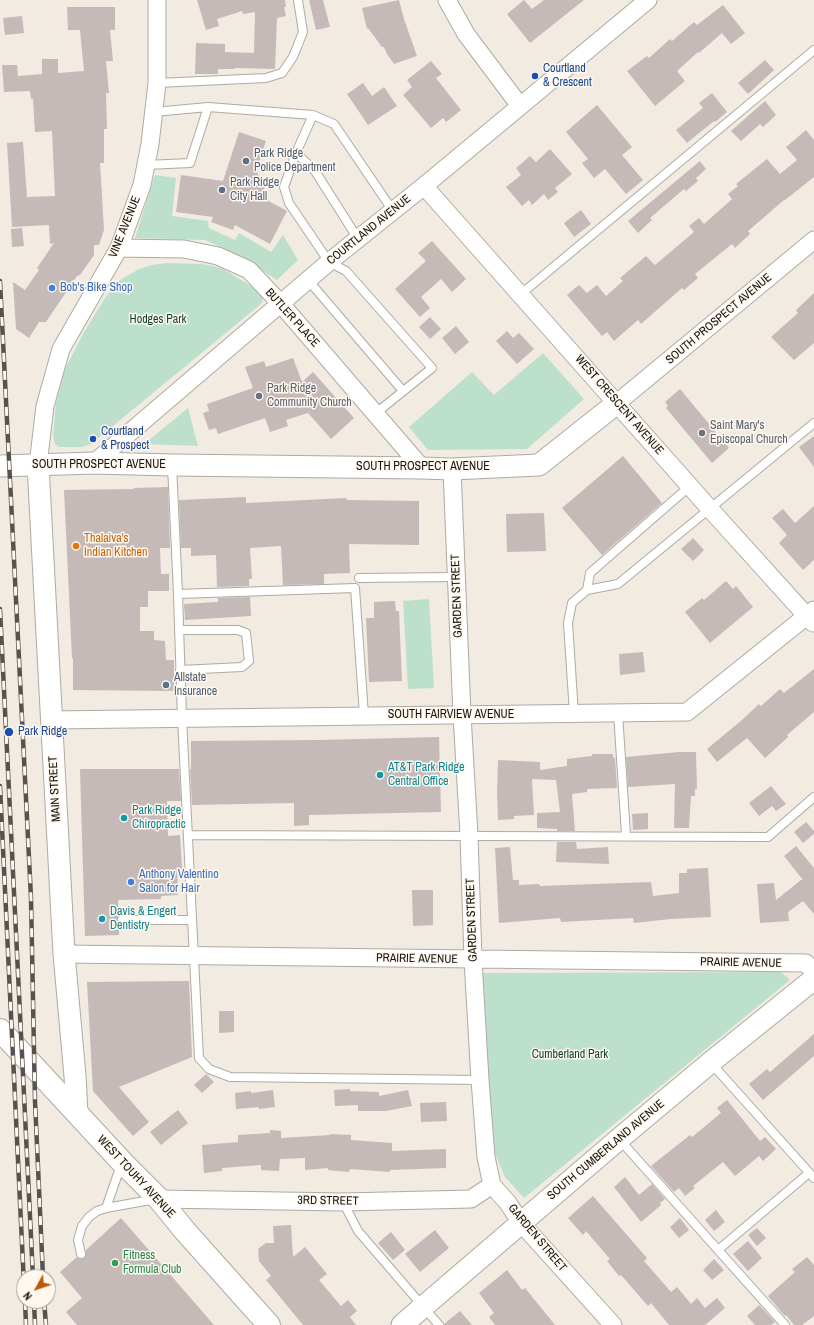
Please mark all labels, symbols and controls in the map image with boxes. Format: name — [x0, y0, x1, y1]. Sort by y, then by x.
place label: Courtland & Crescent — [543, 62, 592, 90]
marker: Courtland & Crescent — [530, 71, 540, 81]
place label: Park Ridge Police Department — [254, 147, 335, 175]
marker: Park Ridge Police Department — [241, 156, 251, 166]
place label: Park Ridge City Hall — [230, 176, 279, 204]
marker: Park Ridge City Hall — [217, 185, 227, 195]
street label: COURTLAND AVENUE — [324, 192, 414, 268]
street label: VINE AVENUE — [106, 194, 144, 260]
street label: SOUTH PROSPECT AVENUE — [663, 270, 775, 368]
place label: Bob's Bike Shop — [60, 281, 132, 295]
marker: Bob's Bike Shop — [47, 283, 57, 293]
street label: BUTLER PLACE — [262, 286, 322, 350]
park label: Hodges Park — [130, 313, 186, 327]
street label: WEST CRESCENT AVENUE — [572, 352, 666, 458]
place label: Park Ridge Community Church — [267, 382, 352, 410]
marker: Park Ridge Community Church — [254, 391, 264, 401]
place label: Saint Mary's Episcopal Church — [710, 419, 788, 447]
place label: Courtland & Prospect — [101, 425, 149, 453]
marker: Saint Mary's Episcopal Church — [697, 428, 707, 438]
marker: Courtland & Prospect — [88, 434, 98, 444]
street label: SOUTH PROSPECT AVENUE — [32, 458, 166, 472]
street label: SOUTH PROSPECT AVENUE — [356, 460, 490, 474]
place label: Thalaiva's Indian Kitchen — [84, 532, 147, 560]
marker: Thalaiva's Indian Kitchen — [71, 541, 81, 551]
street label: GARDEN STREET — [448, 554, 466, 638]
place label: Allstate Insurance — [174, 671, 217, 699]
marker: Allstate Insurance — [161, 680, 171, 690]
street label: SOUTH FAIRVIEW AVENUE — [388, 708, 514, 722]
place label: Park Ridge — [18, 725, 67, 739]
marker: Park Ridge — [3, 726, 15, 738]
street label: MAIN STREET — [46, 756, 64, 822]
place label: AT&T Park Ridge Central Office — [388, 761, 464, 789]
marker: AT&T Park Ridge Central Office — [375, 770, 385, 780]
place label: Park Ridge Chiropractic — [132, 804, 186, 832]
marker: Park Ridge Chiropractic — [119, 813, 129, 823]
place label: Anthony Valentino Salon for Hair — [139, 868, 219, 896]
marker: Anthony Valentino Salon for Hair — [126, 877, 136, 887]
street label: GARDEN STREET — [463, 878, 481, 962]
place label: Davis & Engert Dentistry — [110, 905, 176, 933]
marker: Davis & Engert Dentistry — [97, 914, 107, 924]
street label: PRAIRIE AVENUE — [376, 951, 458, 967]
street label: PRAIRIE AVENUE — [700, 955, 782, 971]
park label: Cumberland Park — [532, 1048, 608, 1062]
street label: SOUTH CUMBERLAND AVENUE — [544, 1097, 668, 1203]
street label: WEST TOUHY AVENUE — [94, 1133, 178, 1221]
street label: 3RD STREET — [297, 1193, 359, 1209]
street label: GARDEN STREET — [505, 1201, 569, 1275]
place label: Fitness Formula Club — [123, 1249, 182, 1277]
marker: Fitness Formula Club — [110, 1258, 120, 1268]
north arrow — [16, 1269, 56, 1309]
text: N — [20, 1289, 35, 1303]

